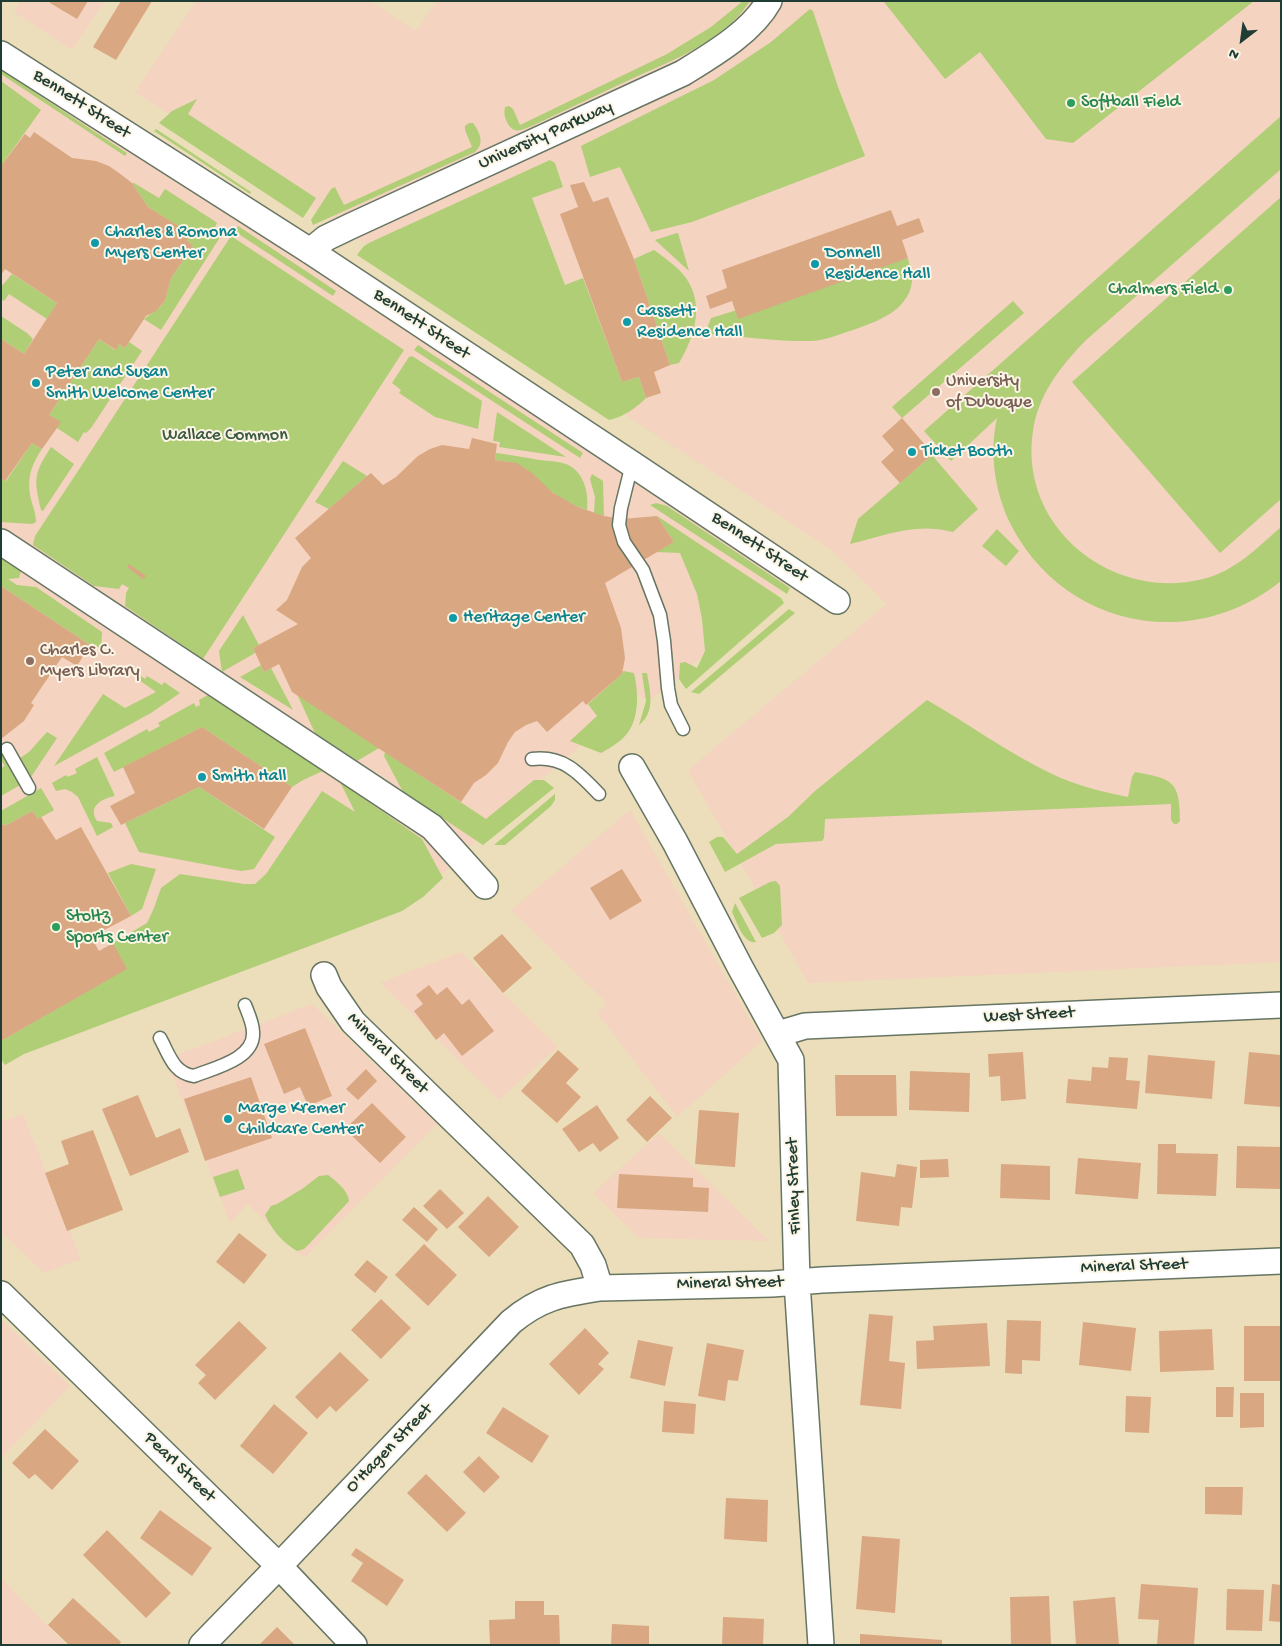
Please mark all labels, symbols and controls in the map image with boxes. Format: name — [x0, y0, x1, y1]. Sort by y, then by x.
north arrow — [1217, 15, 1267, 65]
text: N — [1226, 44, 1242, 63]
street label: Bennett Street — [28, 65, 134, 145]
place label: Softball Field — [1081, 92, 1180, 114]
street label: University Parkway — [476, 97, 616, 175]
marker: Softball Field — [1065, 97, 1077, 109]
place label: Charles & Romona Myers Center — [105, 222, 237, 264]
marker: Charles & Romona Myers Center — [89, 237, 101, 249]
place label: Donnell Residence Hall — [825, 243, 931, 286]
marker: Donnell Residence Hall — [809, 258, 821, 270]
place label: Chalmers Field — [1108, 279, 1218, 301]
marker: Chalmers Field — [1222, 284, 1234, 296]
street label: Bennett Street — [369, 285, 473, 365]
place label: Cassett Residence Hall — [637, 301, 743, 344]
marker: Cassett Residence Hall — [621, 316, 633, 328]
place label: Peter and Susan Smith Welcome Center — [46, 362, 213, 404]
place label: University of Dubuque — [946, 371, 1032, 414]
marker: Peter and Susan Smith Welcome Center — [30, 377, 42, 389]
marker: University of Dubuque — [930, 386, 942, 398]
park label: Wallace Common — [162, 425, 288, 447]
place label: Ticket Booth — [922, 441, 1013, 463]
marker: Ticket Booth — [906, 446, 918, 458]
street label: Bennett Street — [707, 508, 811, 588]
place label: Heritage Center — [463, 607, 585, 629]
marker: Heritage Center — [447, 612, 459, 624]
place label: Charles C. Myers Library — [40, 640, 139, 682]
marker: Charles C. Myers Library — [24, 655, 36, 667]
place label: Smith Hall — [212, 766, 287, 788]
marker: Smith Hall — [196, 771, 208, 783]
place label: Stoltz Sports Center — [66, 906, 168, 949]
marker: Stoltz Sports Center — [50, 921, 62, 933]
street label: West Street — [983, 1003, 1075, 1029]
street label: Mineral Street — [342, 1009, 432, 1099]
place label: Marge Kremer Childcare Center — [238, 1098, 362, 1140]
marker: Marge Kremer Childcare Center — [222, 1113, 234, 1125]
street label: Finley Street — [783, 1138, 807, 1234]
street label: Mineral Street — [1080, 1254, 1188, 1280]
street label: Mineral Street — [676, 1272, 784, 1296]
street label: O'Hagen Street — [342, 1400, 438, 1498]
street label: Pearl Street — [138, 1428, 220, 1508]

